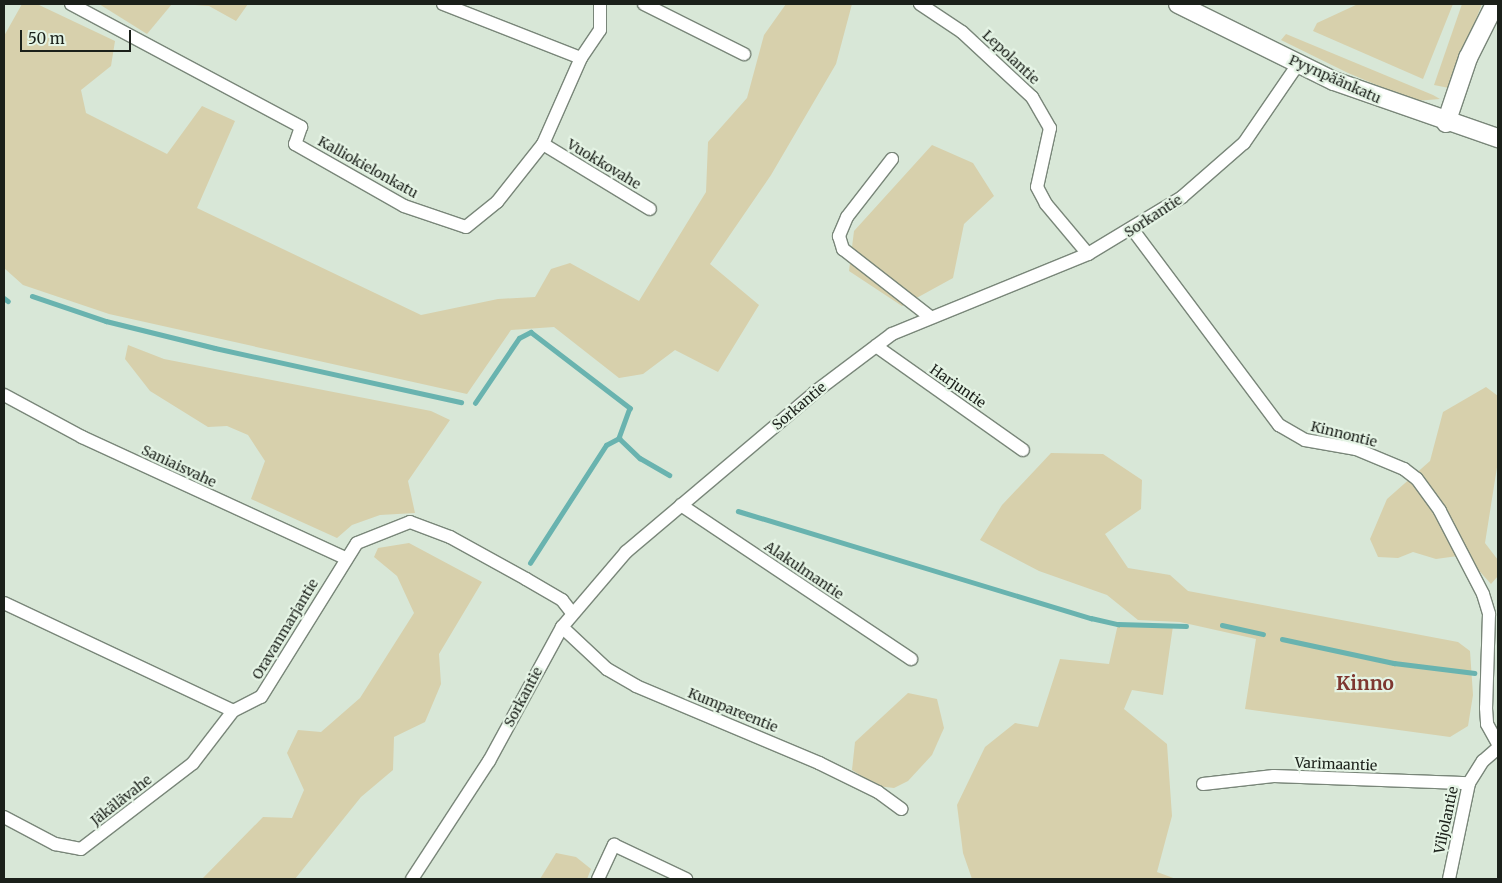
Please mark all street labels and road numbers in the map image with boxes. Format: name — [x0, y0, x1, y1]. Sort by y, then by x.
street label: Lepolantie — [979, 27, 1043, 87]
street label: Pyynpäänkatu — [1286, 51, 1384, 107]
street label: Kalliokielonkatu — [315, 133, 421, 201]
street label: Vuokkovahe — [564, 135, 644, 193]
street label: Sorkantie — [1121, 191, 1185, 241]
street label: Harjuntie — [927, 361, 989, 411]
street label: Sorkantie — [769, 379, 829, 433]
street label: Kinnontie — [1309, 418, 1379, 450]
street label: Saniaisvahe — [139, 441, 219, 491]
street label: Alakulmantie — [761, 537, 847, 603]
street label: Oravanmarjantie — [248, 576, 322, 682]
street label: Sorkantie — [500, 664, 546, 730]
street label: Kumpareentie — [686, 684, 780, 736]
street label: Varimaantie — [1295, 754, 1377, 774]
street label: Jäkälävahe — [87, 771, 155, 829]
street label: Viljolantie — [1431, 785, 1461, 855]

